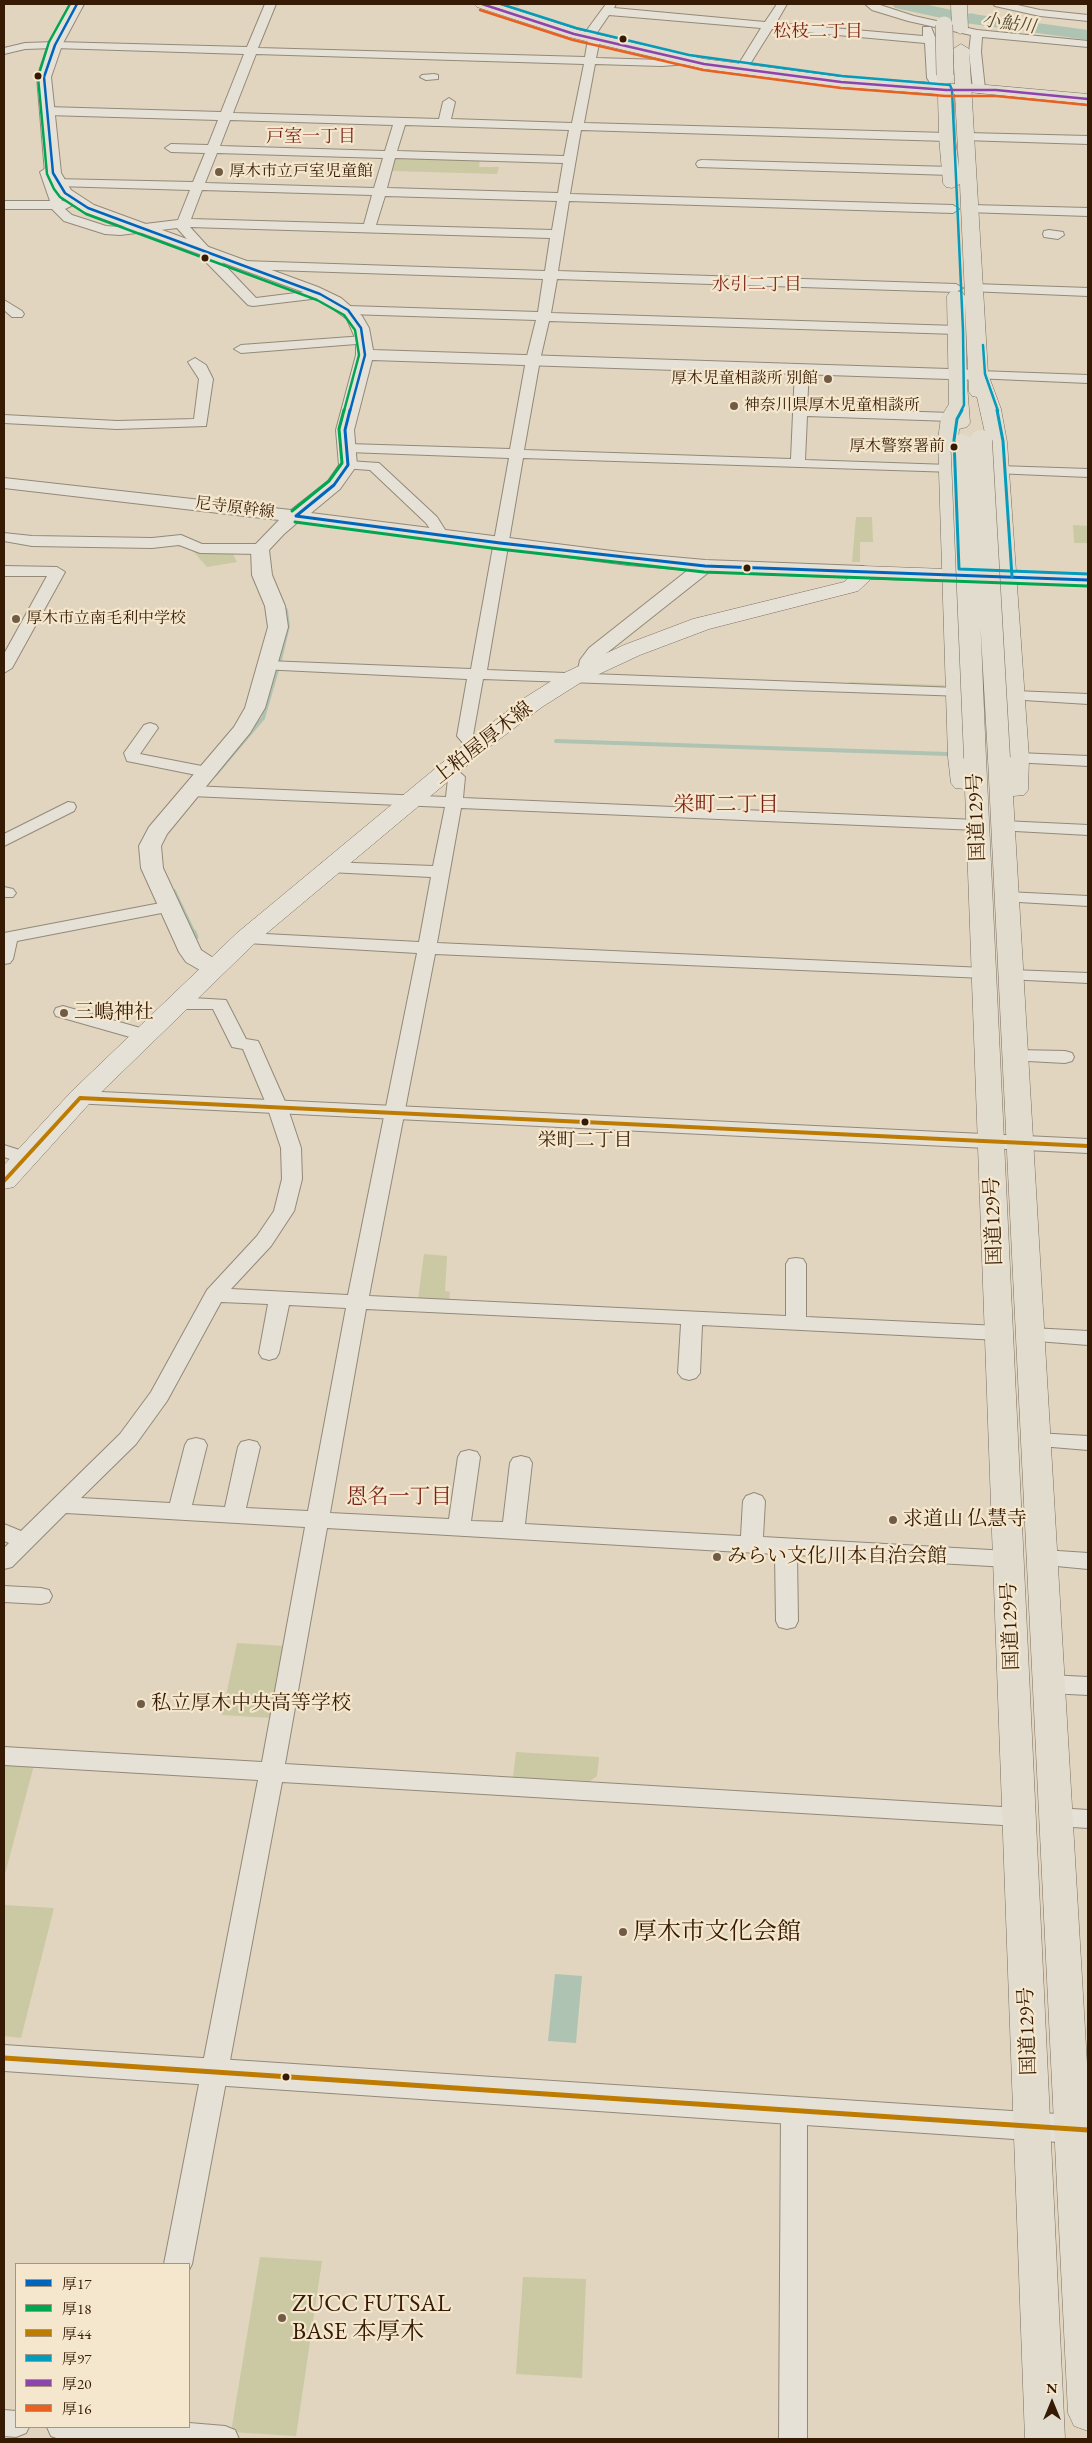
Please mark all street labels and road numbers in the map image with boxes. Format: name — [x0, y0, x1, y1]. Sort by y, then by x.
street label: 尼寺原幹線 — [194, 494, 276, 522]
street label: 上粕屋厚木線 — [428, 697, 538, 789]
street label: 国道129号 — [963, 772, 991, 862]
street label: 国道129号 — [980, 1176, 1008, 1266]
street label: 国道129号 — [997, 1581, 1025, 1671]
street label: 国道129号 — [1014, 1986, 1042, 2076]

